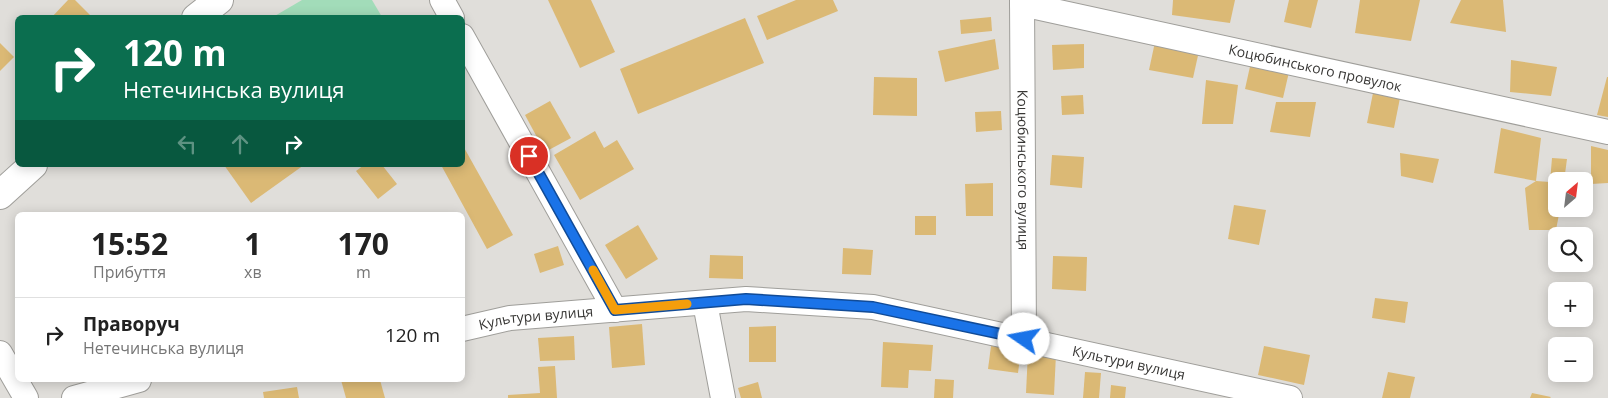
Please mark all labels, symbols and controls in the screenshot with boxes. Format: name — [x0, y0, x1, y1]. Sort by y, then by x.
text: 120 m — [123, 29, 227, 76]
icon: right — [40, 35, 105, 100]
street label: Коцюбинського провулок — [1227, 39, 1404, 96]
text: Нетечинська вулиця — [123, 74, 345, 104]
street label: Коцюбинського вулиця — [1014, 90, 1033, 250]
icon: left — [173, 130, 201, 158]
icon: ahead — [226, 130, 254, 158]
icon: right — [279, 130, 307, 158]
pin — [508, 135, 550, 177]
icon: arrive — [515, 142, 543, 170]
north arrow — [1548, 172, 1592, 218]
map controls — [1548, 172, 1593, 382]
text: 15:52 — [91, 223, 168, 264]
text: 1 — [244, 223, 261, 264]
text: 170 — [338, 223, 389, 264]
button: search — [1548, 227, 1593, 272]
text: Прибуття — [93, 261, 166, 283]
text: хв — [244, 261, 262, 283]
text: m — [356, 261, 371, 283]
button: + — [1548, 282, 1593, 327]
street label: Культури вулиця — [477, 301, 594, 334]
text: Праворуч — [83, 311, 180, 337]
position arrow — [997, 312, 1049, 364]
icon: right — [40, 321, 68, 349]
text: 120 m — [385, 322, 440, 348]
text: Нетечинська вулиця — [83, 337, 244, 359]
button: − — [1548, 337, 1593, 382]
street label: Культури вулиця — [1071, 341, 1187, 384]

